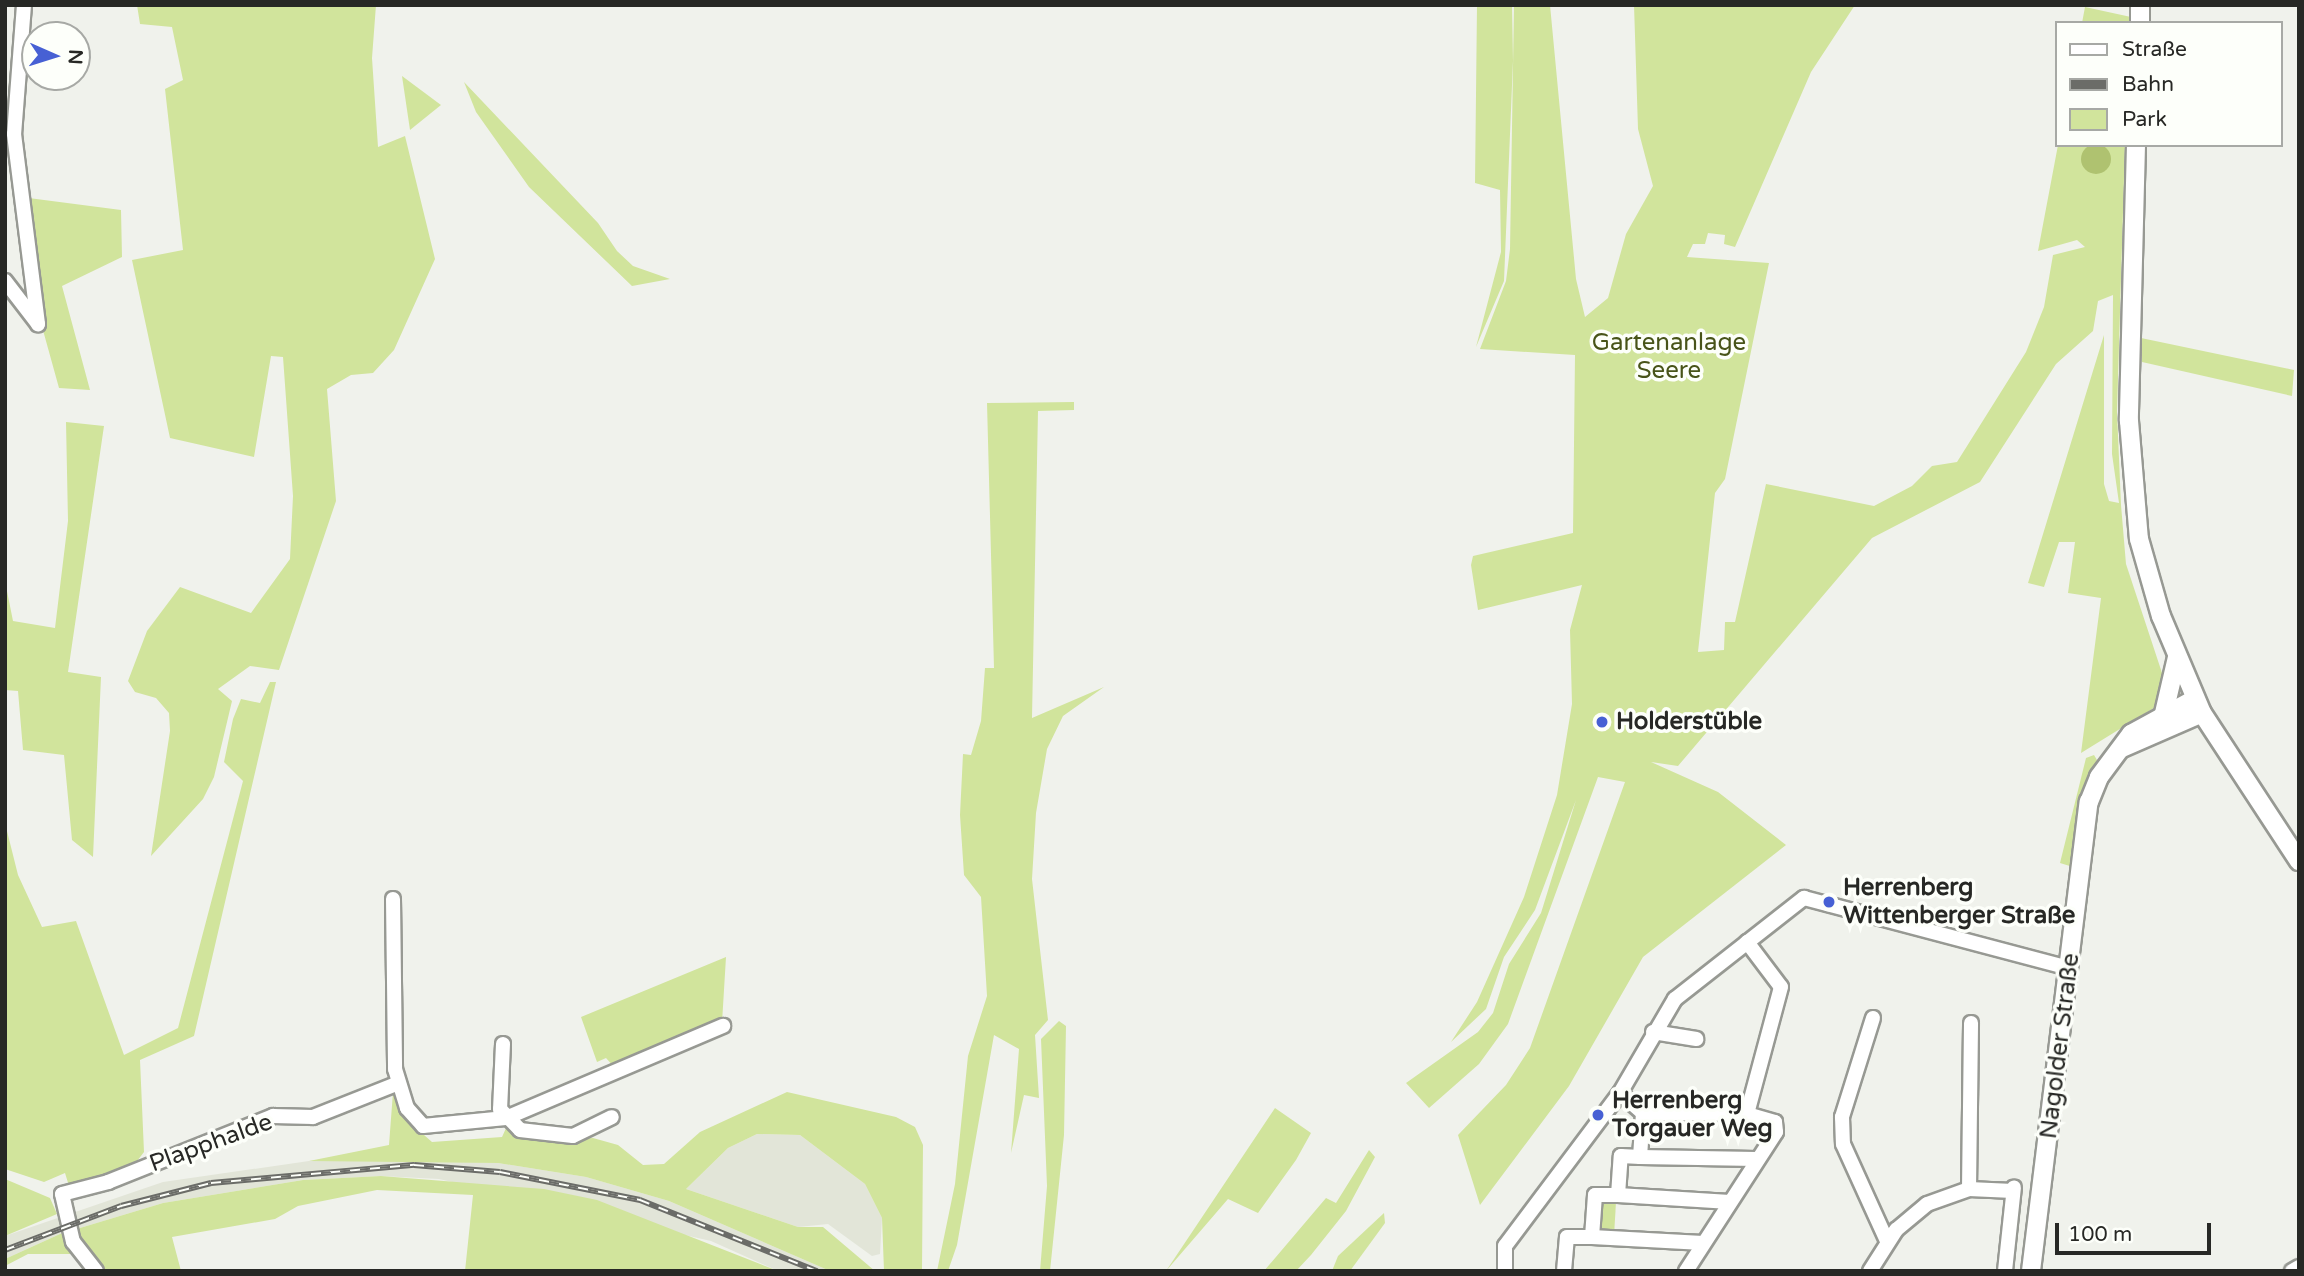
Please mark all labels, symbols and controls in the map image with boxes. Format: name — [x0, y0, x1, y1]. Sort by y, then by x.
north arrow — [21, 21, 91, 91]
legend — [2056, 21, 2283, 147]
text: Straße — [2122, 37, 2187, 62]
text: N — [64, 49, 86, 65]
text: Bahn — [2122, 72, 2174, 97]
text: Park — [2122, 107, 2167, 132]
park label: Gartenanlage Seere — [1592, 329, 1746, 385]
place label: Holderstüble — [1616, 708, 1762, 736]
marker: Holderstüble — [1594, 714, 1610, 730]
place label: Herrenberg Wittenberger Straße — [1843, 874, 2075, 930]
marker: Herrenberg Wittenberger Straße — [1821, 894, 1837, 910]
street label: Nagolder Straße — [2034, 951, 2086, 1141]
place label: Herrenberg Torgauer Weg — [1612, 1087, 1773, 1143]
street label: Plapphalde — [146, 1107, 276, 1179]
marker: Herrenberg Torgauer Weg — [1590, 1107, 1606, 1123]
scale bar — [2059, 1210, 2215, 1254]
text: 100 m — [2068, 1222, 2132, 1247]

